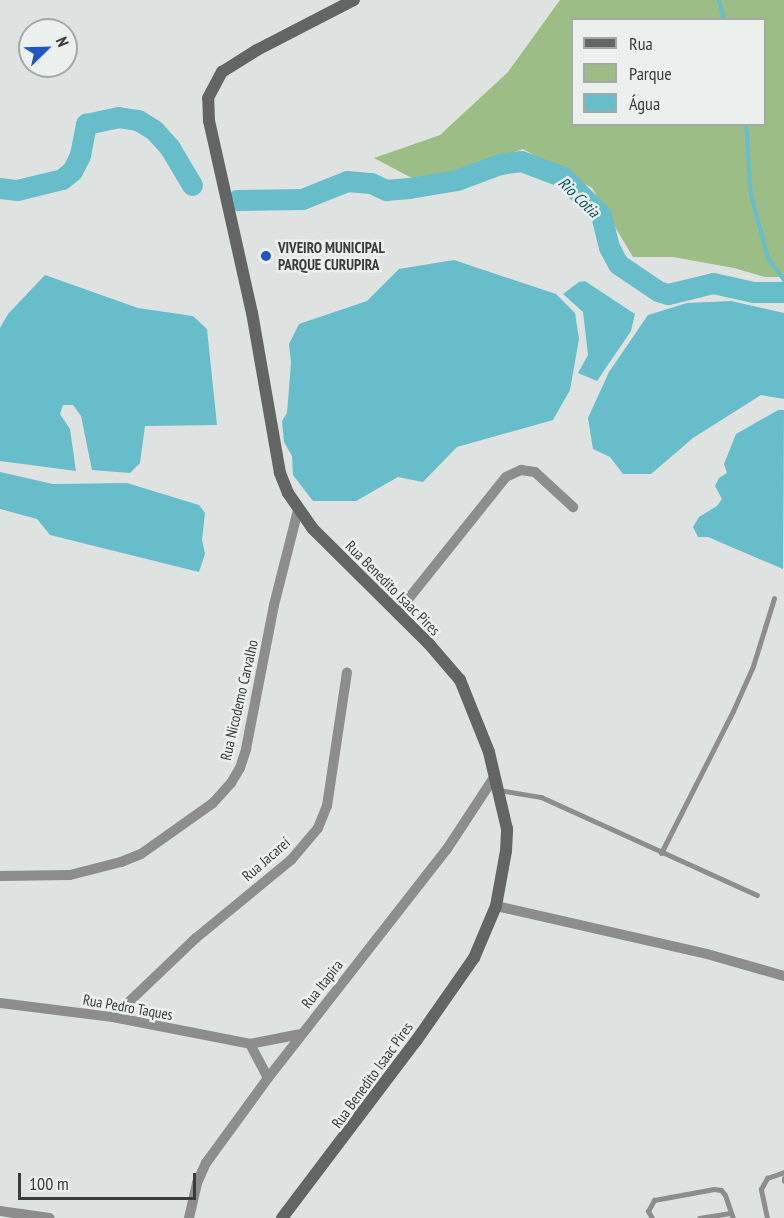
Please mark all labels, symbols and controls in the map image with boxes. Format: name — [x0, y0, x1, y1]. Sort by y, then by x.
north arrow — [18, 18, 78, 78]
legend — [571, 18, 766, 126]
text: Rua — [629, 32, 653, 55]
text: N — [52, 34, 74, 50]
text: Parque — [629, 62, 672, 85]
text: Água — [629, 92, 660, 115]
water label: Rio Cotia — [555, 173, 603, 221]
place label: VIVEIRO MUNICIPAL PARQUE CURUPIRA — [278, 238, 385, 273]
marker: VIVEIRO MUNICIPAL PARQUE CURUPIRA — [259, 249, 273, 263]
street label: Rua Benedito Isaac Pires — [342, 537, 444, 639]
street label: Rua Nicodemo Carvalho — [216, 638, 262, 762]
street label: Rua Jacareí — [238, 833, 294, 885]
street label: Rua Itapira — [298, 956, 346, 1012]
street label: Rua Pedro Taques — [81, 990, 175, 1024]
street label: Rua Benedito Isaac Pires — [327, 1018, 417, 1132]
scale bar — [21, 1161, 200, 1199]
text: 100 m — [29, 1172, 69, 1195]

